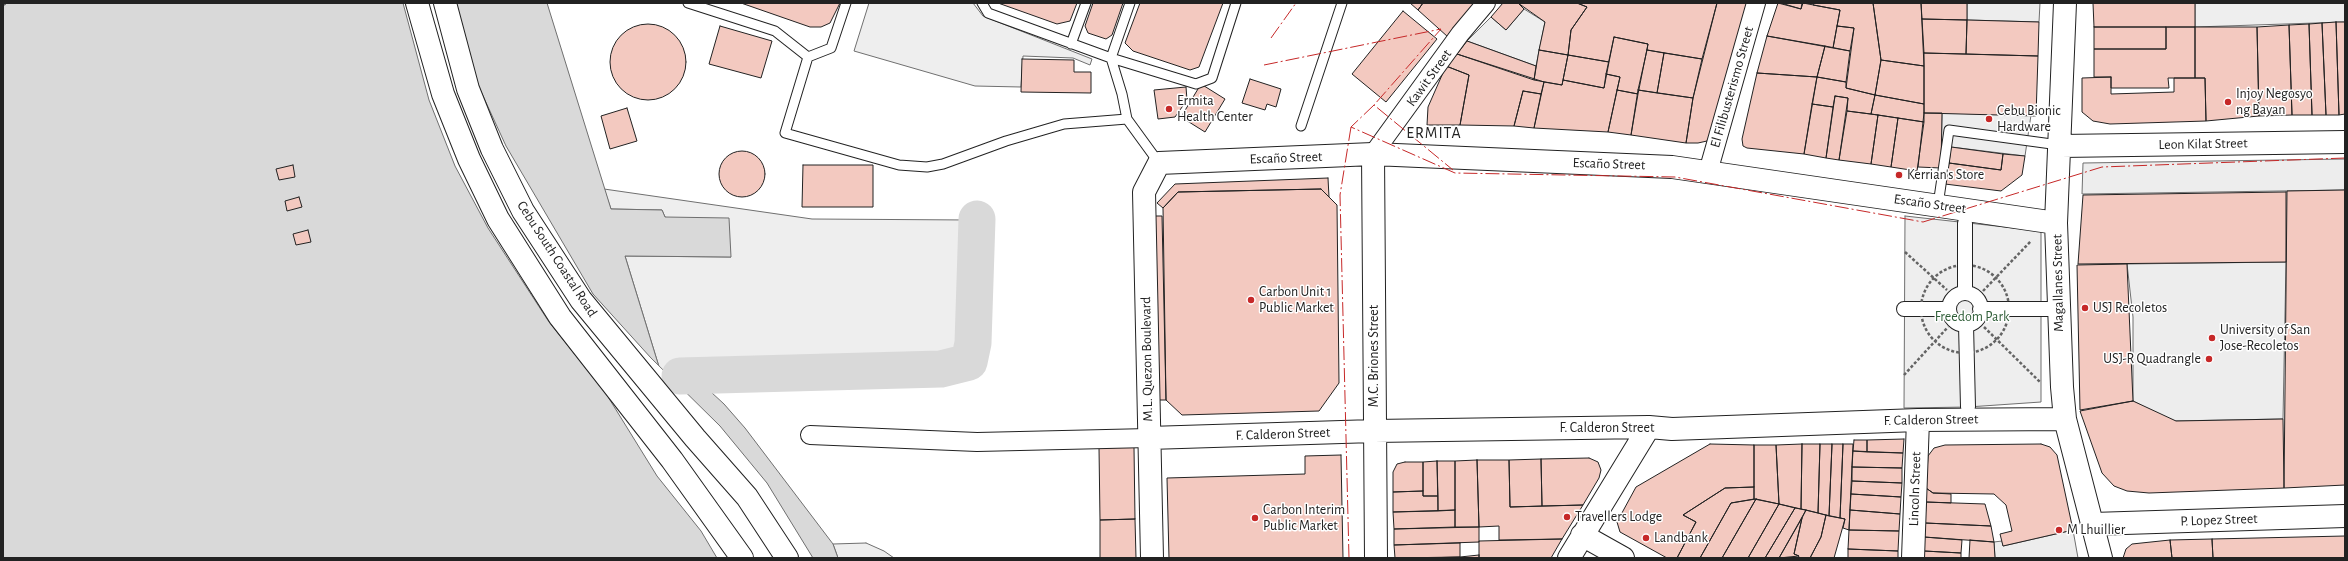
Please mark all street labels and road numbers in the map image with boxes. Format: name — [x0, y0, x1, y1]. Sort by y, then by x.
street label: El Filibusterismo Street — [1707, 24, 1757, 150]
street label: Kawit Street — [1403, 46, 1455, 110]
street label: Leon Kilat Street — [2158, 135, 2248, 153]
street label: Escaño Street — [1249, 148, 1323, 168]
street label: Escaño Street — [1572, 154, 1646, 174]
street label: Escaño Street — [1893, 191, 1967, 217]
street label: Cebu South Coastal Road — [513, 198, 601, 320]
street label: Magallanes Street — [2049, 234, 2067, 332]
street label: M.L. Quezon Boulevard — [1138, 296, 1156, 422]
street label: M.C. Briones Street — [1366, 305, 1382, 407]
street label: F. Calderon Street — [1883, 411, 1979, 429]
street label: F. Calderon Street — [1560, 420, 1654, 436]
street label: F. Calderon Street — [1235, 424, 1331, 444]
street label: Lincoln Street — [1905, 451, 1925, 527]
street label: P. Lopez Street — [2180, 510, 2258, 530]

